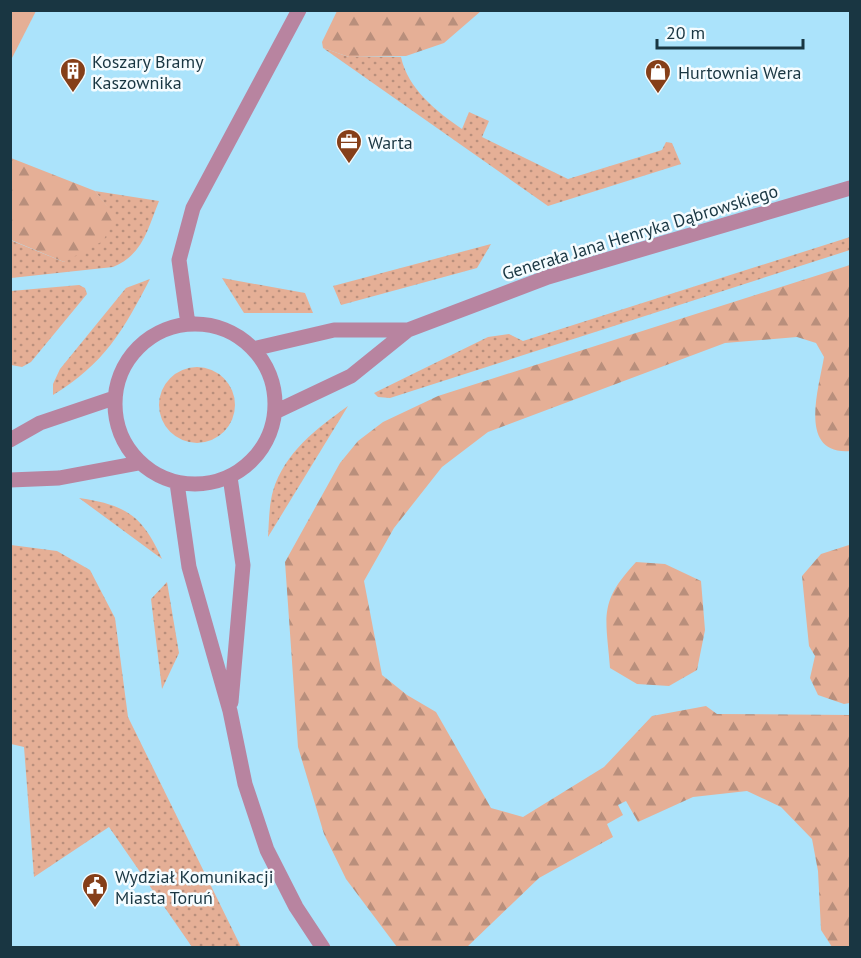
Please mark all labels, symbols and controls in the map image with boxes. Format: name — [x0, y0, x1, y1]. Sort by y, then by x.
scale bar — [657, 12, 802, 50]
text: 20 m — [666, 21, 705, 44]
place label: Koszary Bramy Kaszownika — [92, 50, 204, 94]
building icon: Koszary Bramy Kaszownika — [58, 56, 88, 94]
shop icon: Hurtownia Wera — [643, 57, 673, 95]
place label: Hurtownia Wera — [678, 61, 801, 84]
office icon: Warta — [334, 127, 364, 165]
place label: Warta — [368, 131, 413, 154]
street label: Generała Jana Henryka Dąbrowskiego — [499, 179, 781, 285]
place label: Wydział Komunikacji Miasta Toruń — [115, 865, 274, 909]
public building icon: Wydział Komunikacji Miasta Toruń — [80, 871, 110, 909]

